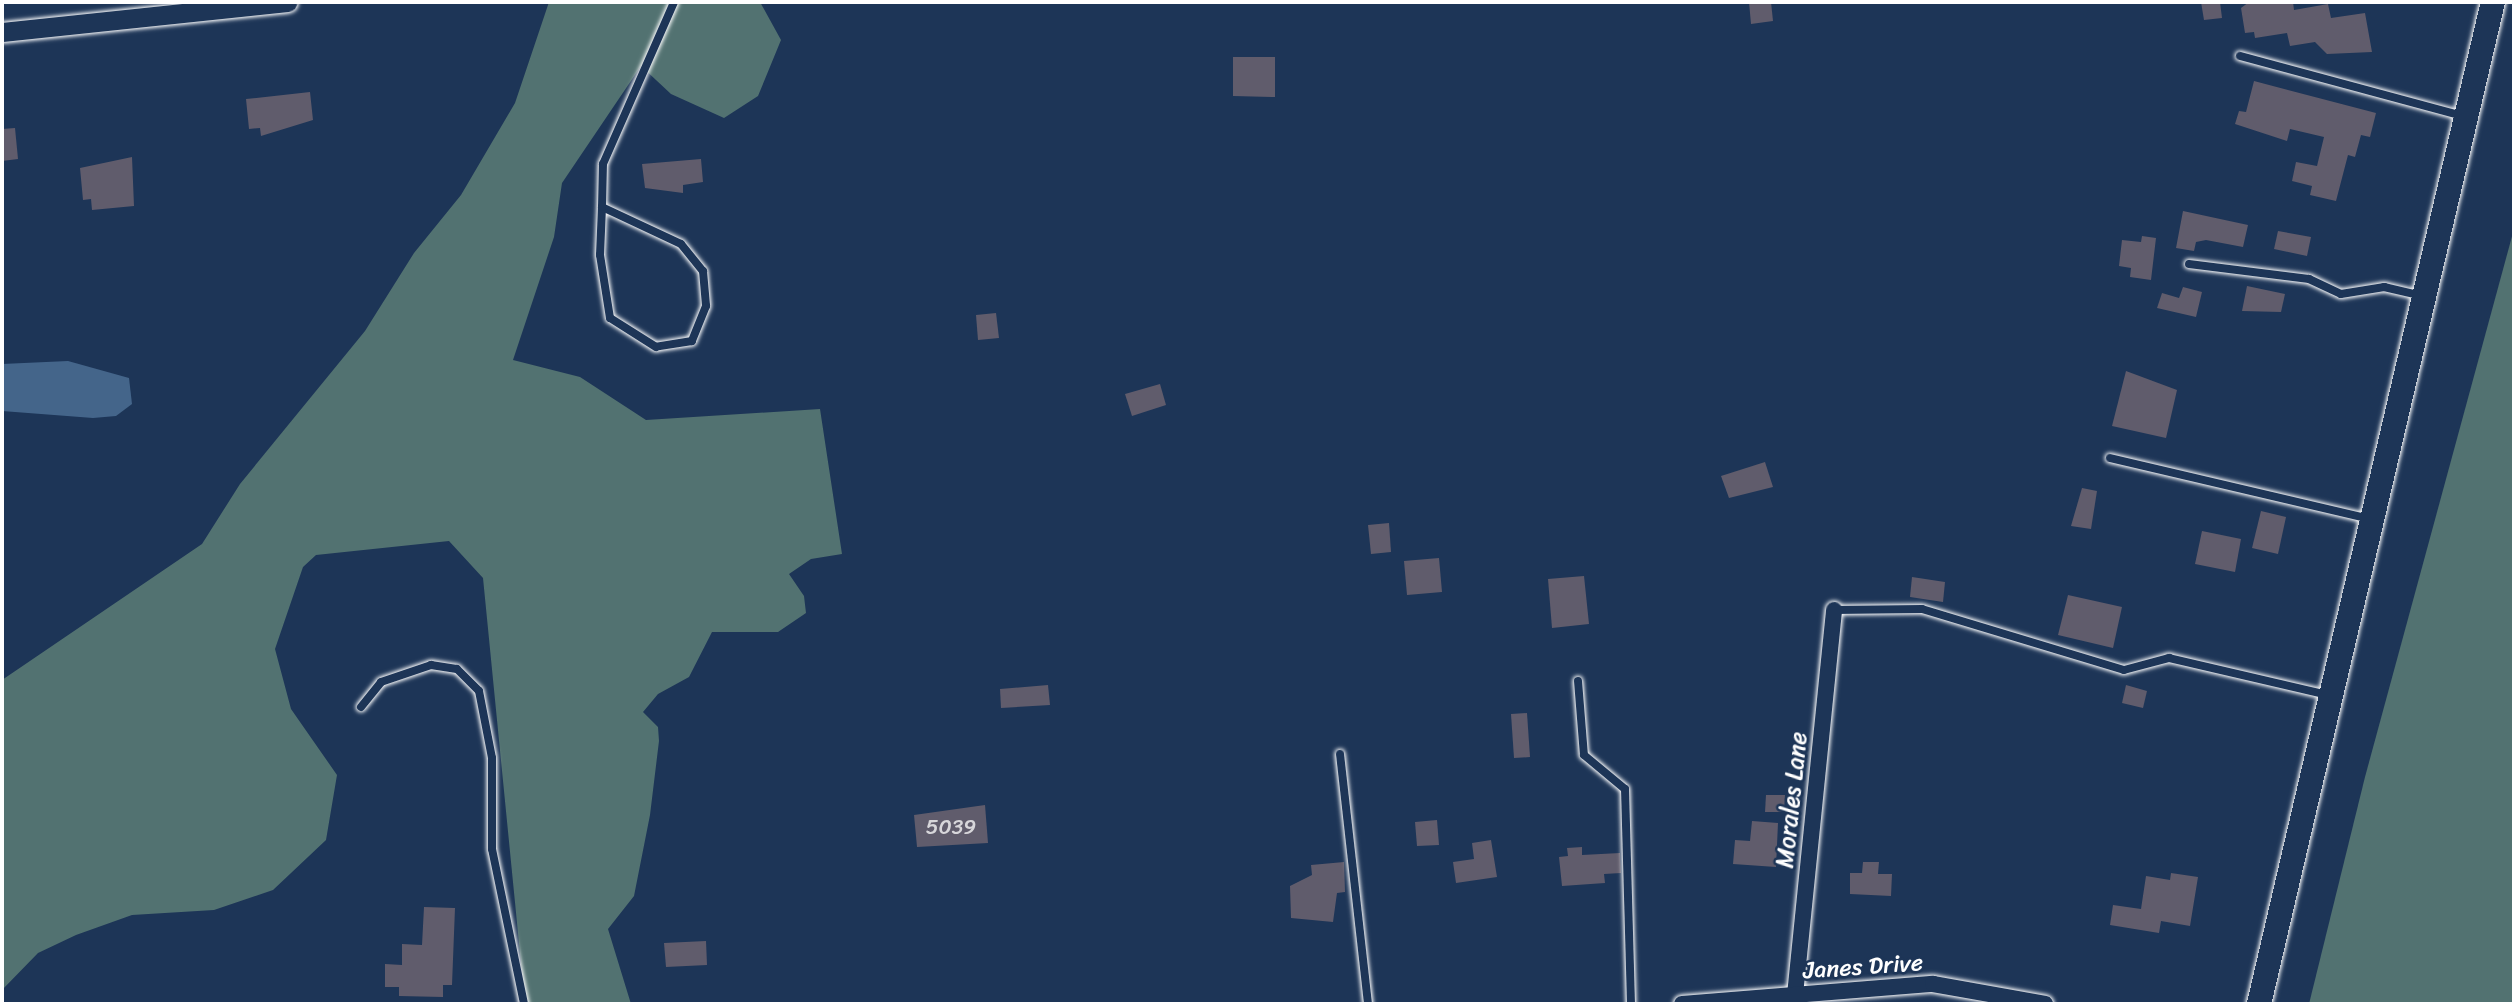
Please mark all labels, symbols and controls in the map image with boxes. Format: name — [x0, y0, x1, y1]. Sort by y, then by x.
street label: Morales Lane — [1771, 731, 1813, 869]
house number: 5039 — [926, 814, 976, 840]
street label: Janes Drive — [1802, 948, 1924, 986]

